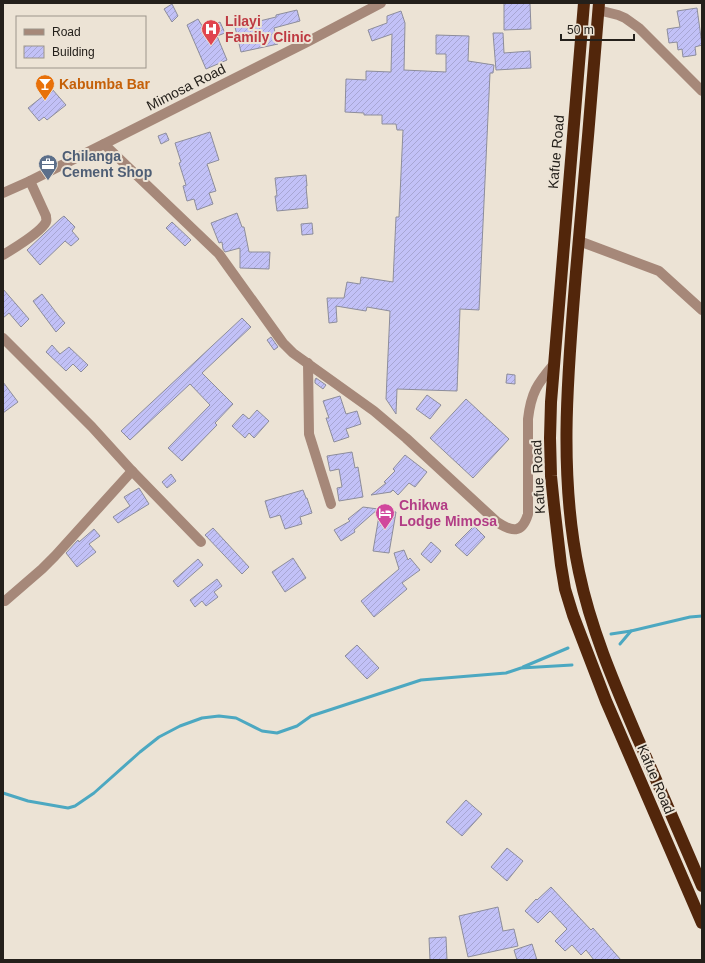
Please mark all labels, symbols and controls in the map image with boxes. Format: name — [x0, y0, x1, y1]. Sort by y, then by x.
place label: Lilayi Family Clinic — [225, 13, 312, 45]
legend — [16, 16, 146, 68]
scale bar — [561, 16, 634, 42]
hospital icon: Lilayi Family Clinic — [200, 18, 222, 46]
text: 50 m — [567, 23, 594, 37]
text: Road — [52, 25, 81, 39]
text: Building — [52, 45, 95, 59]
street label: Mimosa Road — [144, 60, 228, 114]
bar icon: Kabumba Bar — [34, 73, 56, 101]
place label: Kabumba Bar — [59, 76, 151, 92]
street label: Kafue Road — [545, 114, 567, 190]
place label: Chilanga Cement Shop — [62, 148, 152, 180]
office icon: Chilanga Cement Shop — [37, 153, 59, 181]
street label: Kafue Road — [528, 440, 548, 514]
place label: Chikwa Lodge Mimosa — [399, 497, 497, 529]
hotel icon: Chikwa Lodge Mimosa — [374, 502, 396, 530]
street label: Kafue Road — [634, 742, 678, 816]

